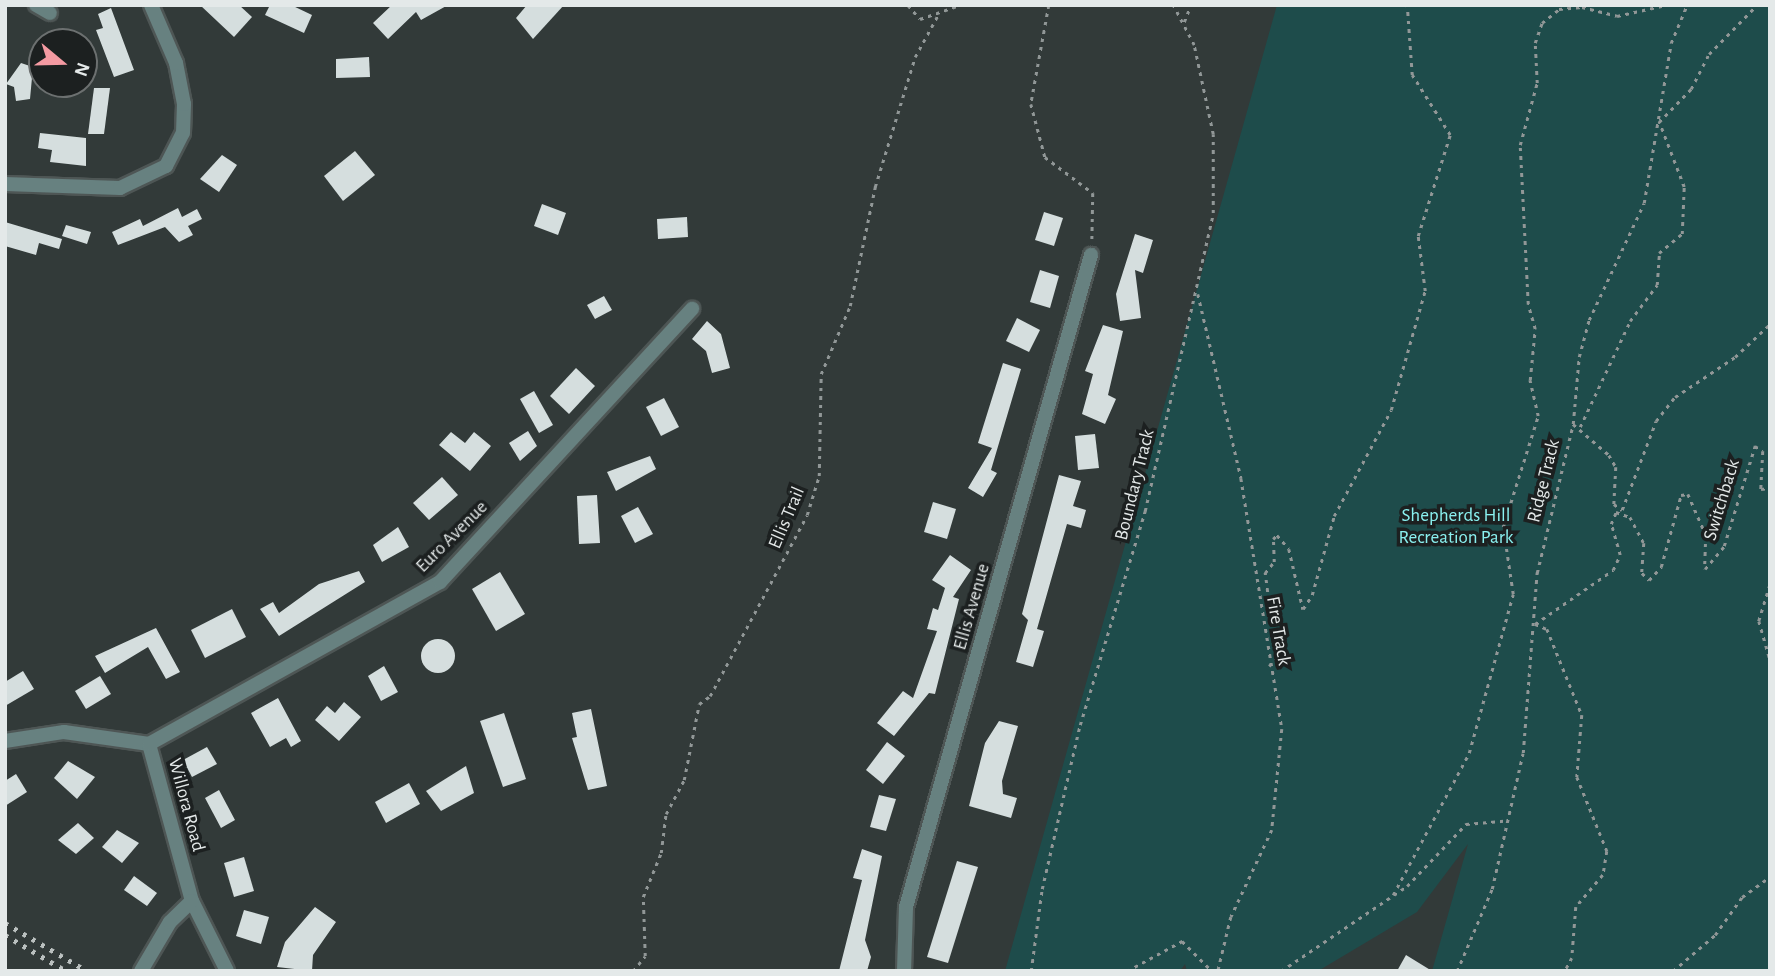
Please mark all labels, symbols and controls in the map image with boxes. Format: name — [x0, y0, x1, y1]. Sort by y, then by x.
north arrow — [28, 28, 98, 98]
text: N — [70, 60, 93, 79]
street label: Boundary Track — [1110, 427, 1160, 543]
street label: Ridge Track — [1523, 437, 1565, 525]
street label: Switchback — [1699, 457, 1745, 543]
street label: Ellis Trail — [764, 483, 810, 553]
street label: Euro Avenue — [411, 496, 493, 578]
park label: Shepherds Hill Recreation Park — [1399, 505, 1513, 549]
street label: Ellis Avenue — [949, 561, 995, 653]
street label: Fire Track — [1261, 595, 1295, 667]
street label: Willora Road — [163, 756, 209, 854]

